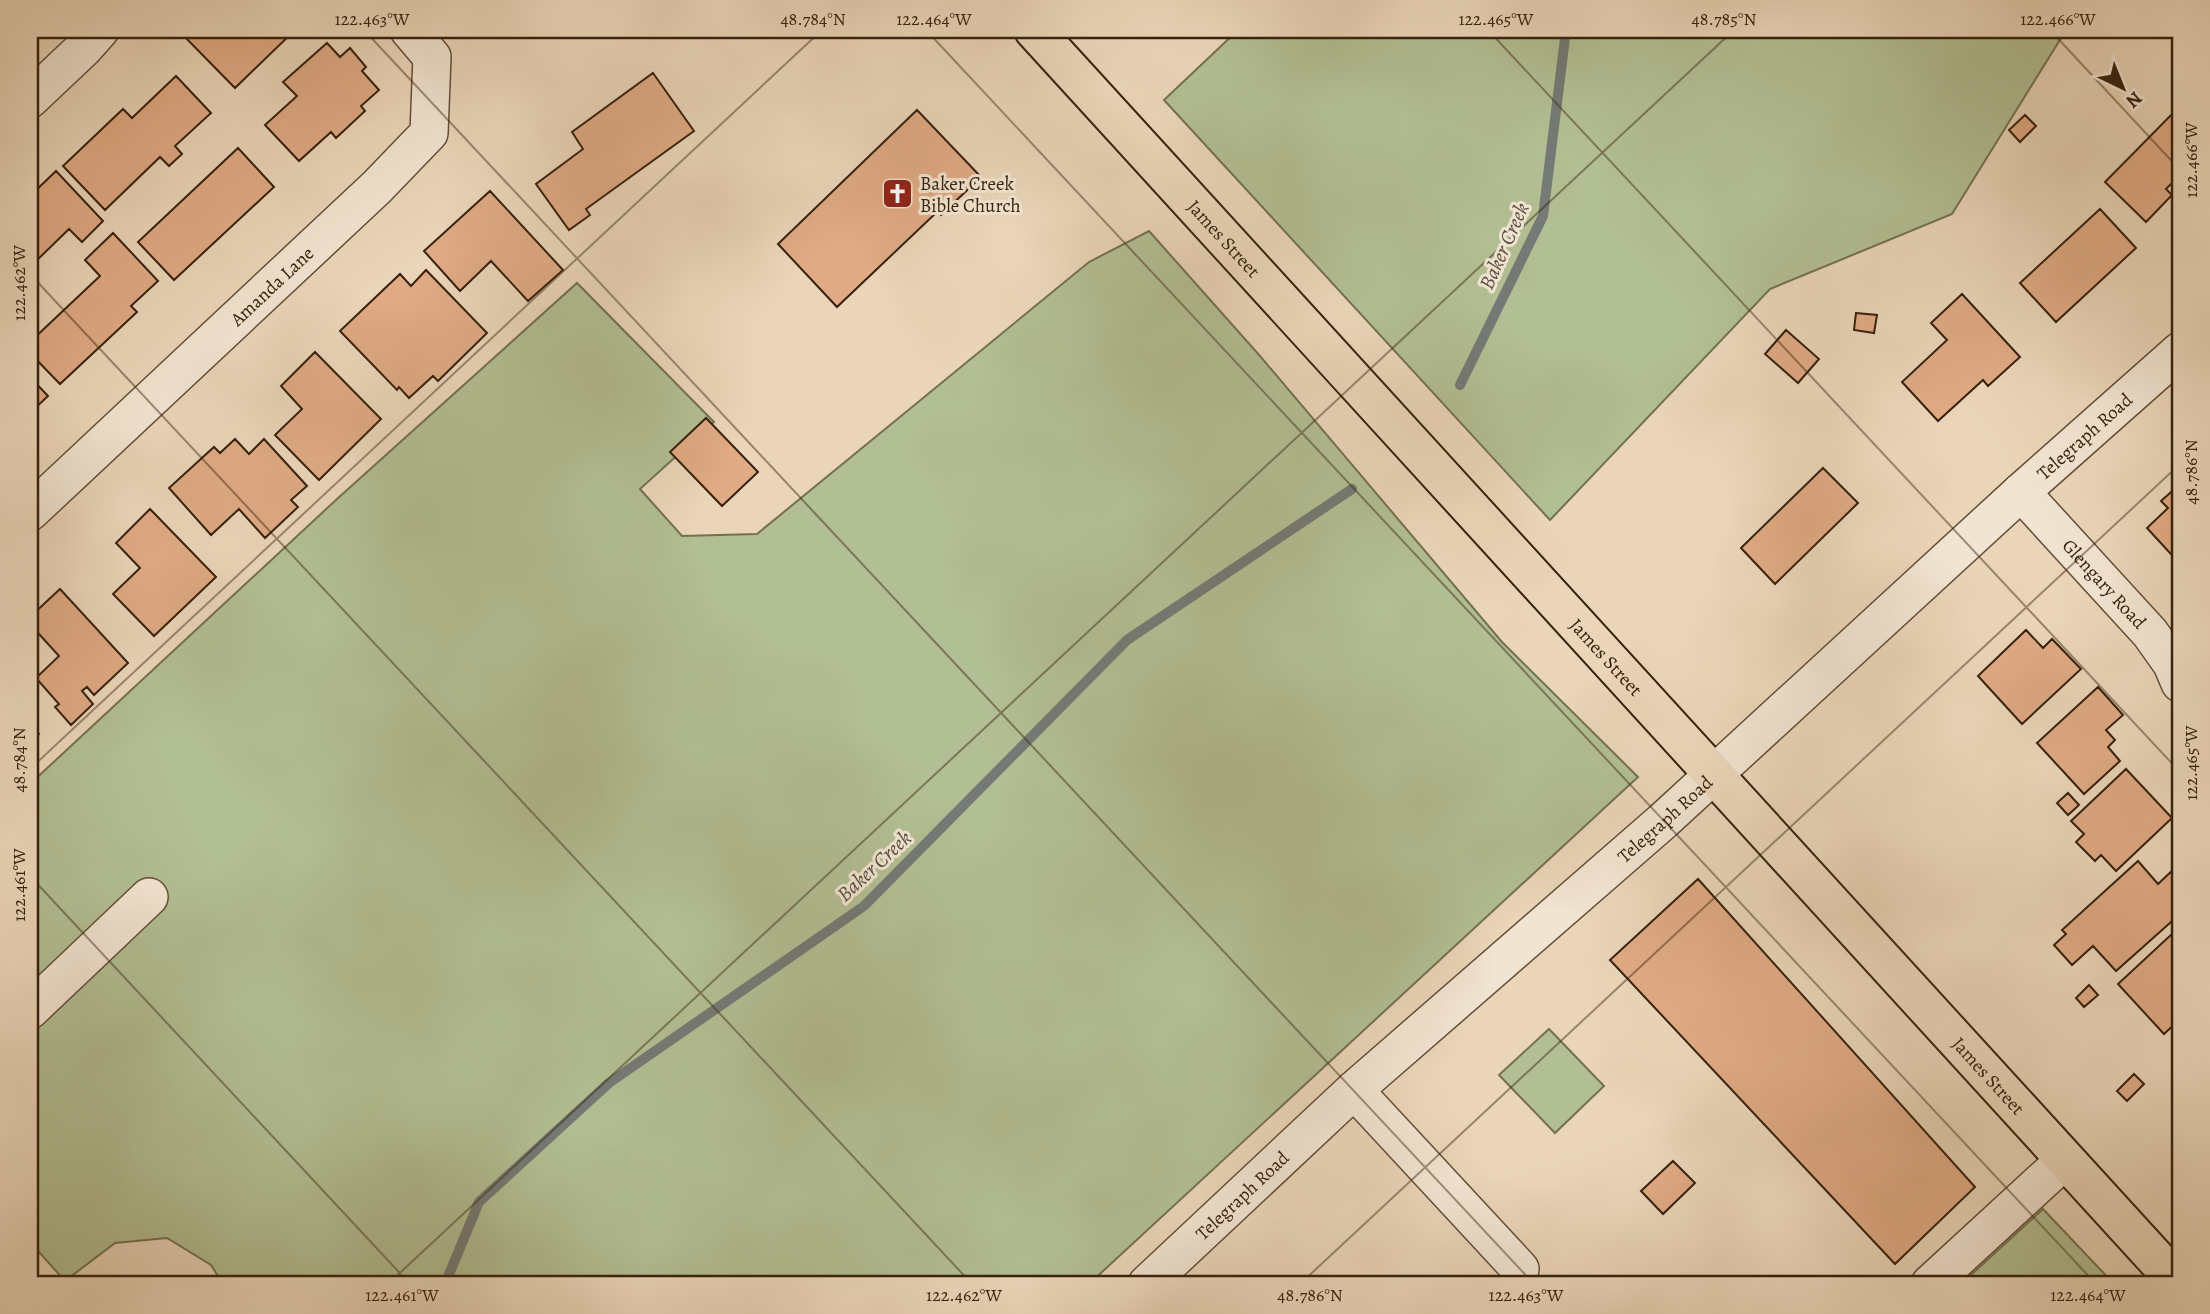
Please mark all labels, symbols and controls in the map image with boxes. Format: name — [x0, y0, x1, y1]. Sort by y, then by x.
text: 122.463°W — [335, 7, 410, 31]
text: 48.784°N — [780, 7, 846, 31]
text: 122.464°W — [896, 7, 972, 31]
text: 122.465°W — [1458, 7, 1534, 31]
text: 48.785°N — [1692, 7, 1756, 31]
text: 122.466°W — [2020, 7, 2096, 31]
north arrow — [2088, 52, 2158, 122]
text: N — [2120, 85, 2148, 114]
text: 122.466°W — [2179, 122, 2203, 198]
place label: Baker Creek Bible Church — [920, 171, 1021, 219]
church icon: Baker Creek Bible Church — [880, 177, 914, 211]
street label: James Street — [1181, 194, 1266, 284]
water label: Baker Creek — [1472, 198, 1536, 294]
street label: Amanda Lane — [224, 241, 320, 333]
text: 122.462°W — [7, 245, 31, 321]
street label: Telegraph Road — [2031, 387, 2139, 486]
text: 48.786°N — [2179, 439, 2203, 505]
street label: Glengary Road — [2056, 533, 2152, 635]
street label: James Street — [1563, 613, 1648, 702]
text: 122.465°W — [2179, 725, 2203, 801]
text: 48.784°N — [7, 727, 31, 793]
street label: Telegraph Road — [1612, 769, 1719, 869]
water label: Baker Creek — [831, 824, 917, 908]
text: 122.461°W — [7, 848, 31, 922]
street label: James Street — [1946, 1032, 2030, 1121]
street label: Telegraph Road — [1190, 1145, 1296, 1246]
text: 122.461°W — [365, 1283, 439, 1307]
text: 122.462°W — [926, 1283, 1002, 1307]
text: 48.786°N — [1277, 1283, 1343, 1307]
text: 122.463°W — [1489, 1283, 1564, 1307]
text: 122.464°W — [2050, 1283, 2126, 1307]

